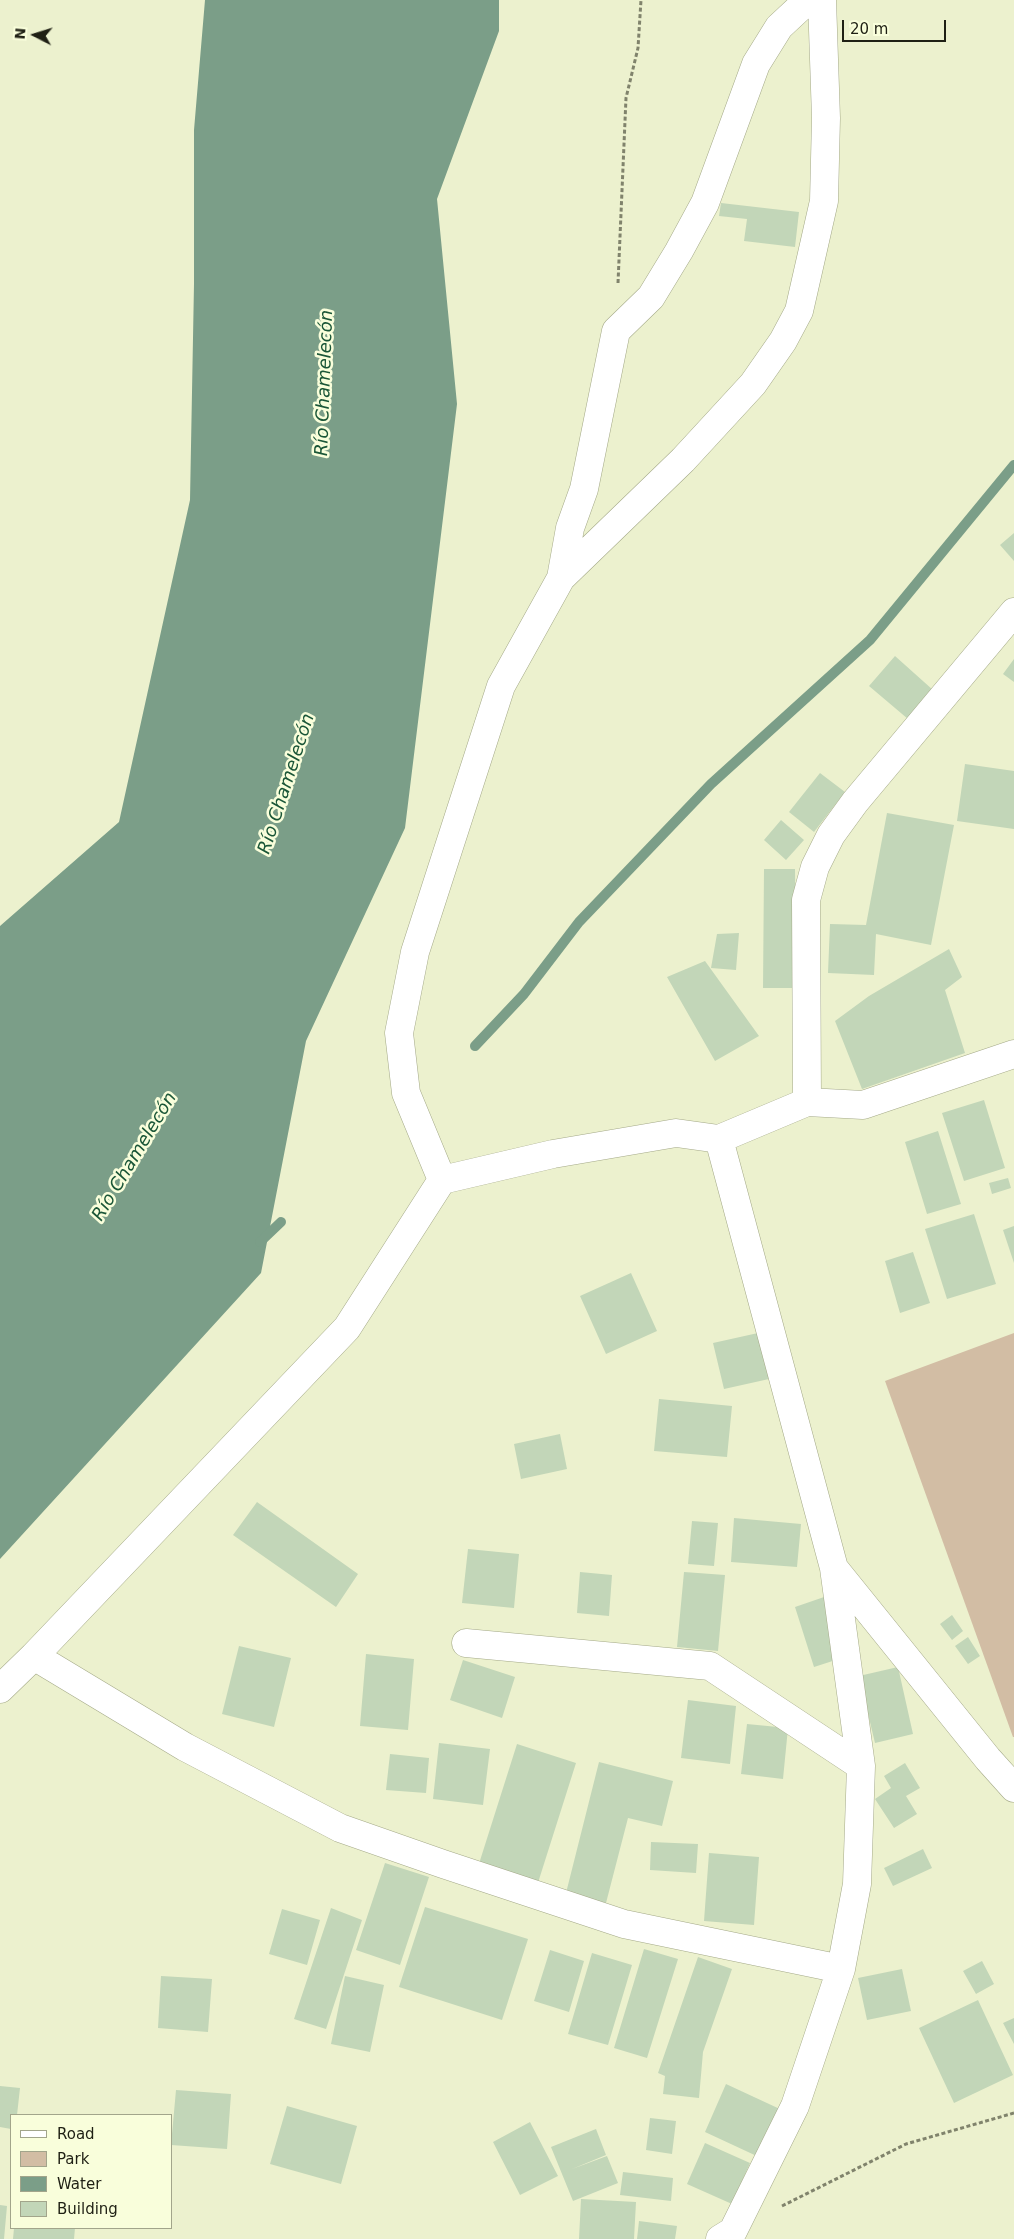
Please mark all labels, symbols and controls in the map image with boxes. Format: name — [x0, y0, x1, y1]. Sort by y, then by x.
north arrow — [10, 10, 60, 60]
scale bar — [844, 10, 948, 42]
text: 20 m — [850, 20, 888, 38]
text: N — [12, 27, 29, 40]
water label: Río Chamelecón — [312, 310, 338, 456]
water label: Río Chamelecón — [254, 711, 320, 857]
water label: Río Chamelecón — [88, 1089, 182, 1225]
legend — [10, 2114, 172, 2229]
text: Road — [57, 2125, 95, 2143]
text: Park — [57, 2150, 89, 2168]
text: Water — [57, 2175, 101, 2193]
text: Building — [57, 2200, 118, 2218]

